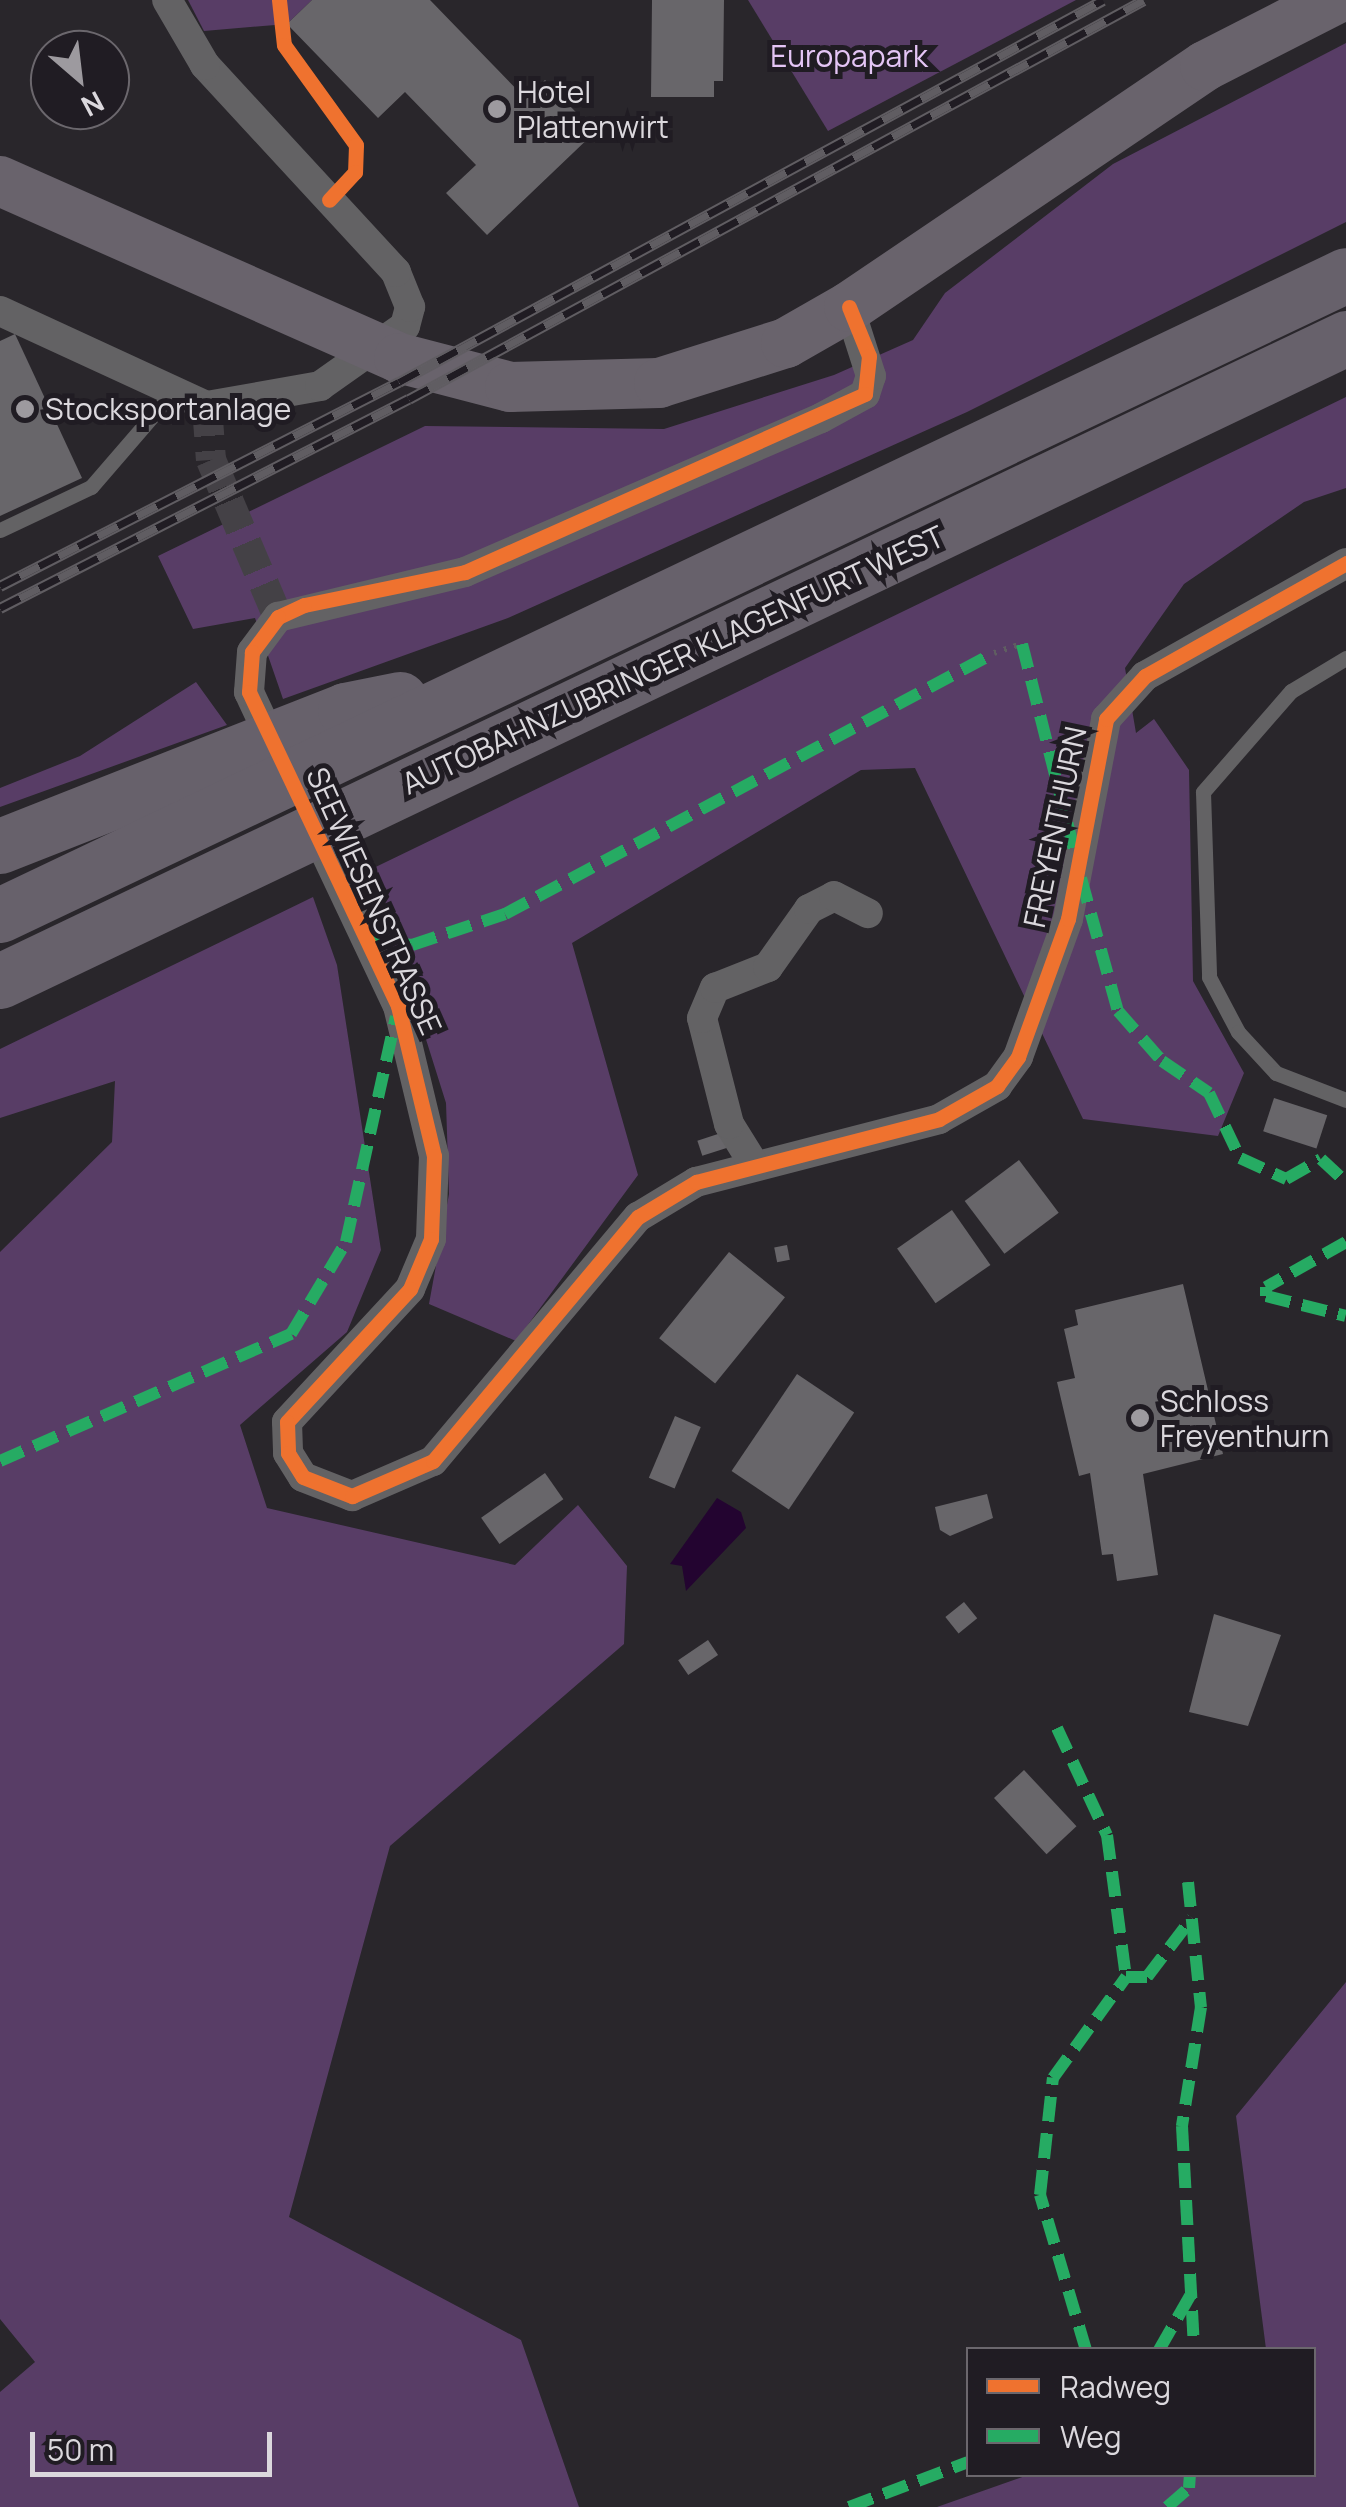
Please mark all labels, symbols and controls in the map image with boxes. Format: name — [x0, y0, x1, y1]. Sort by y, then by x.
north arrow — [30, 30, 130, 130]
park label: Europapark — [770, 38, 928, 74]
place label: Hotel Plattenwirt — [517, 74, 669, 144]
text: N — [75, 83, 111, 126]
marker: Hotel Plattenwirt — [486, 98, 508, 120]
place label: Stocksportanlage — [45, 391, 291, 427]
marker: Stocksportanlage — [14, 398, 36, 420]
street label: AUTOBAHNZUBRINGER KLAGENFURT WEST — [396, 518, 950, 802]
street label: FREYENTHURN — [1016, 723, 1094, 931]
street label: SEEWIESENSTRASSE — [299, 762, 449, 1040]
place label: Schloss Freyenthurn — [1160, 1383, 1329, 1454]
marker: Schloss Freyenthurn — [1129, 1407, 1151, 1429]
legend — [966, 2347, 1316, 2477]
text: Radweg — [1060, 2366, 1171, 2407]
scale bar — [35, 2412, 278, 2474]
text: Weg — [1060, 2416, 1122, 2457]
text: 50 m — [47, 2429, 114, 2470]

